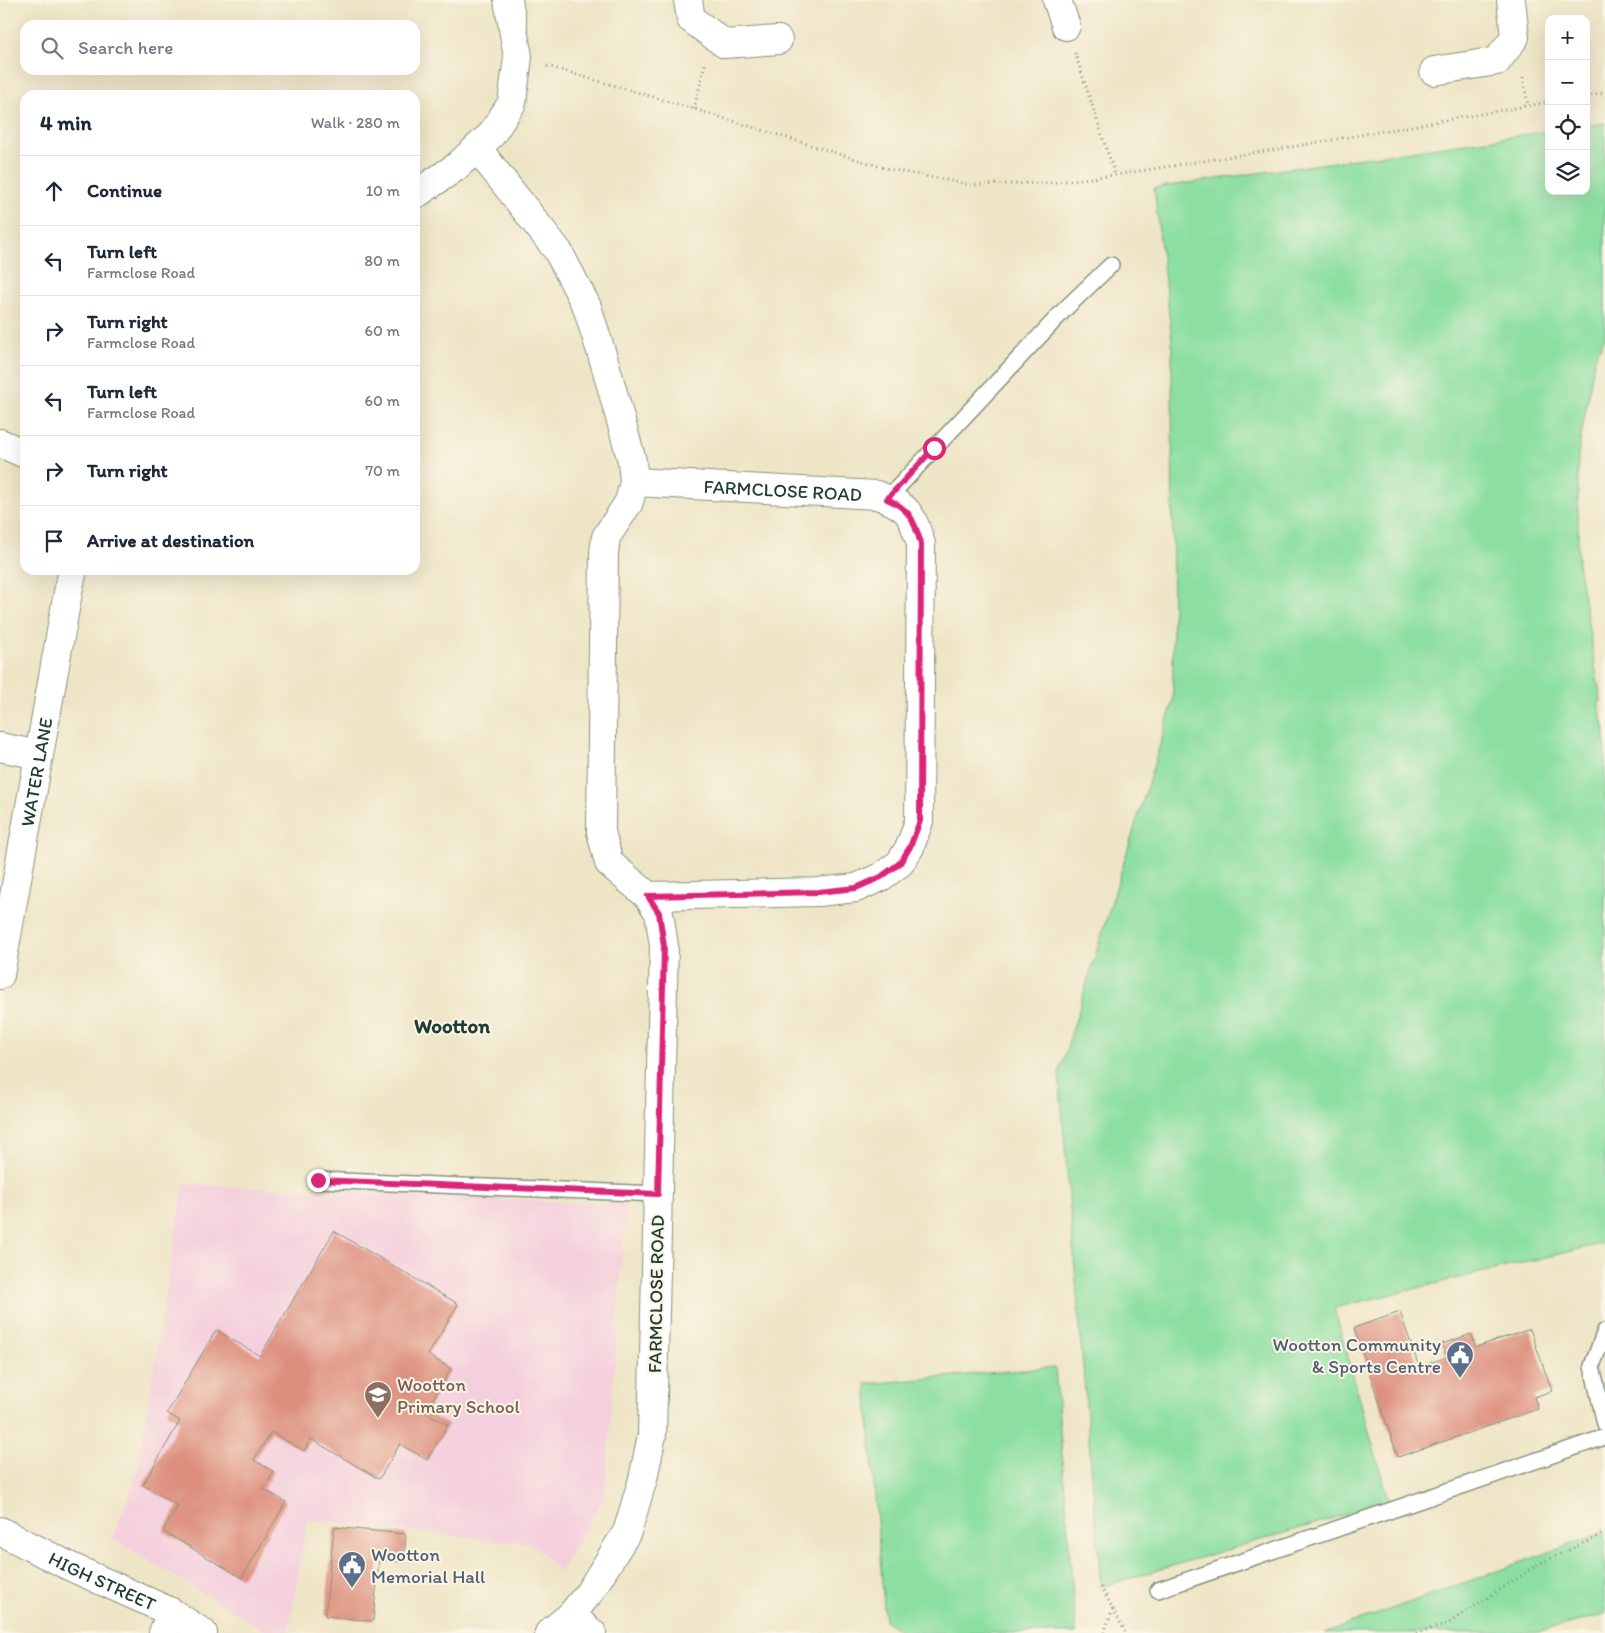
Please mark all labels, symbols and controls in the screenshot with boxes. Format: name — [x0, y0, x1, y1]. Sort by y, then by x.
map controls — [1545, 15, 1590, 195]
button: + — [1545, 15, 1590, 60]
search box — [20, 20, 420, 75]
icon: search — [38, 34, 66, 62]
text: Search here — [78, 36, 173, 59]
button: − — [1545, 60, 1590, 105]
button: locate — [1545, 105, 1590, 150]
text: 4 min — [40, 110, 92, 135]
text: Walk · 280 m — [311, 113, 400, 132]
button: layers — [1545, 150, 1590, 195]
icon: ahead — [40, 177, 68, 205]
text: Continue — [87, 179, 162, 202]
text: 10 m — [366, 181, 400, 200]
text: Turn left — [87, 240, 157, 263]
icon: left — [40, 247, 68, 275]
text: 80 m — [364, 251, 400, 270]
text: Farmclose Road — [87, 263, 195, 282]
text: Turn right — [87, 310, 168, 333]
icon: right — [40, 317, 68, 345]
text: 60 m — [365, 321, 400, 340]
text: Farmclose Road — [87, 333, 195, 352]
text: Turn left — [87, 380, 157, 403]
icon: left — [40, 387, 68, 415]
text: 60 m — [365, 391, 400, 410]
text: Farmclose Road — [87, 403, 195, 422]
route start — [923, 437, 946, 460]
icon: right — [40, 457, 68, 485]
text: Turn right — [87, 459, 168, 482]
text: 70 m — [365, 461, 400, 480]
street label: FARMCLOSE ROAD — [703, 474, 863, 506]
icon: arrive — [40, 527, 68, 555]
text: Arrive at destination — [87, 529, 254, 552]
street label: WATER LANE — [15, 716, 57, 829]
district label: Wootton — [414, 1013, 490, 1038]
route end — [307, 1169, 330, 1192]
street label: FARMCLOSE ROAD — [643, 1215, 669, 1373]
place label: Wootton Community & Sports Centre — [1273, 1333, 1441, 1378]
public building icon: Wootton Community & Sports Centre — [1445, 1340, 1475, 1379]
place label: Wootton Primary School — [397, 1373, 520, 1418]
school or university icon: Wootton Primary School — [363, 1380, 393, 1419]
place label: Wootton Memorial Hall — [371, 1543, 486, 1588]
street label: HIGH STREET — [45, 1546, 160, 1615]
public building icon: Wootton Memorial Hall — [337, 1550, 367, 1589]

